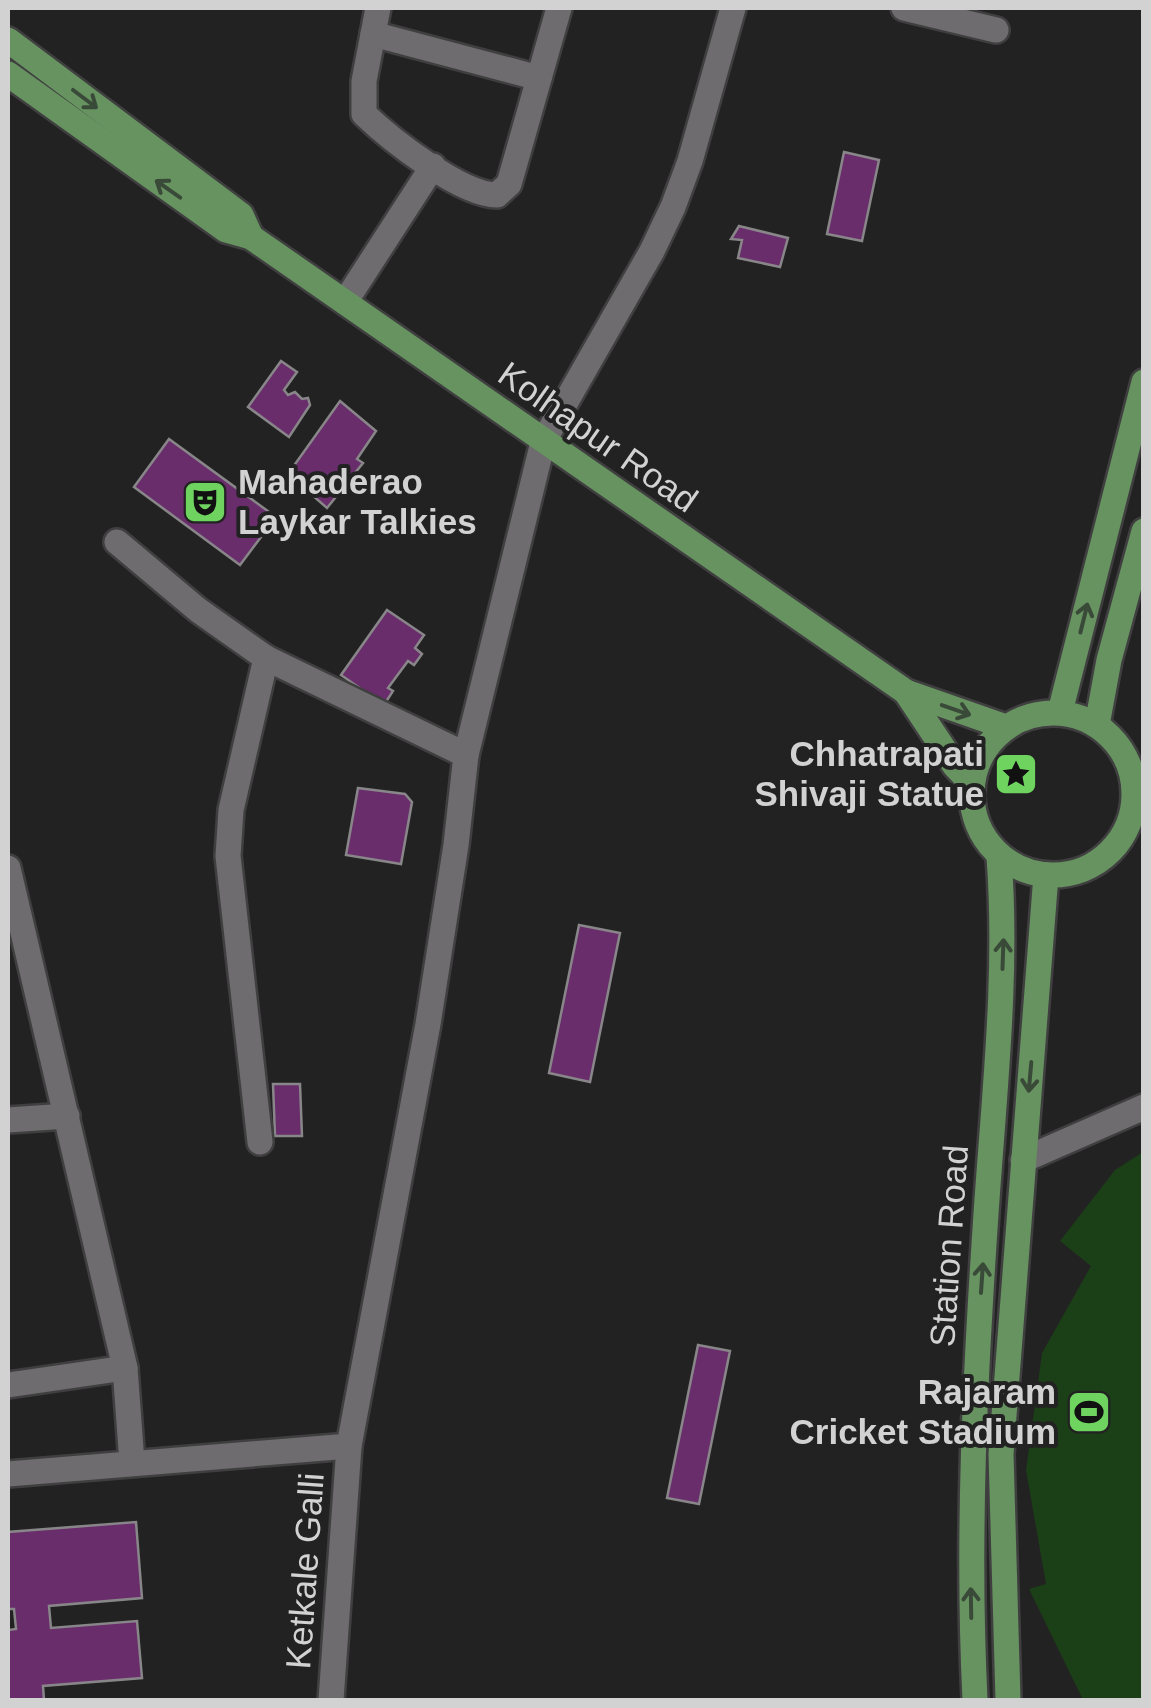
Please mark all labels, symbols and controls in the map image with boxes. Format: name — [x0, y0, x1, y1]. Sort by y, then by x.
one-way arrow — [71, 88, 98, 109]
one-way arrow — [155, 179, 182, 200]
street label: Kolhapur Road — [491, 354, 705, 520]
place label: Mahaderao Laykar Talkies — [238, 462, 477, 541]
theatre icon: Mahaderao Laykar Talkies — [182, 479, 228, 525]
one-way arrow — [1076, 603, 1095, 634]
one-way arrow — [939, 702, 971, 720]
place label: Chhatrapati Shivaji Statue — [754, 734, 984, 813]
place icon: Chhatrapati Shivaji Statue — [993, 751, 1039, 797]
one-way arrow — [993, 939, 1012, 971]
one-way arrow — [1020, 1060, 1039, 1092]
street label: Station Road — [922, 1144, 975, 1348]
one-way arrow — [973, 1263, 992, 1295]
place label: Rajaram Cricket Stadium — [790, 1372, 1056, 1451]
sports icon: Rajaram Cricket Stadium — [1066, 1389, 1112, 1435]
street label: Ketkale Galli — [278, 1472, 331, 1670]
one-way arrow — [962, 1588, 981, 1620]

